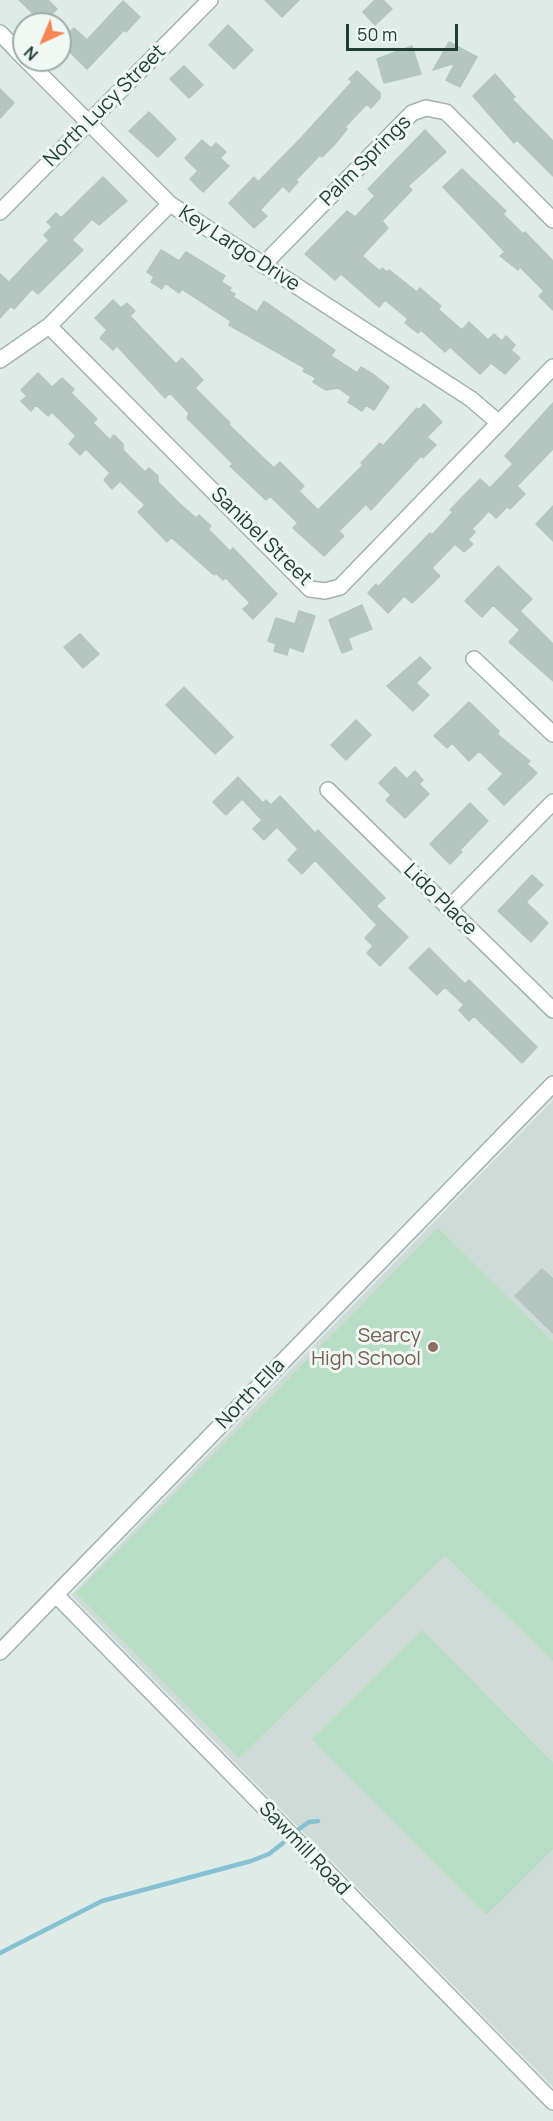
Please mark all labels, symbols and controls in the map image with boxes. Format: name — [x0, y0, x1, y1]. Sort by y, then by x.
north arrow — [12, 12, 72, 72]
scale bar — [349, 12, 462, 50]
text: 50 m — [357, 22, 397, 46]
street label: North Lucy Street — [39, 40, 171, 172]
text: N — [19, 42, 43, 65]
street label: Palm Springs — [316, 111, 416, 211]
street label: Key Largo Drive — [174, 201, 304, 297]
street label: Sanibel Street — [206, 483, 316, 591]
street label: Lido Place — [398, 859, 482, 941]
place label: Searcy High School — [311, 1324, 421, 1371]
marker: Searcy High School — [426, 1340, 440, 1354]
street label: North Ella — [212, 1354, 290, 1434]
street label: Sawmill Road — [253, 1797, 355, 1901]

